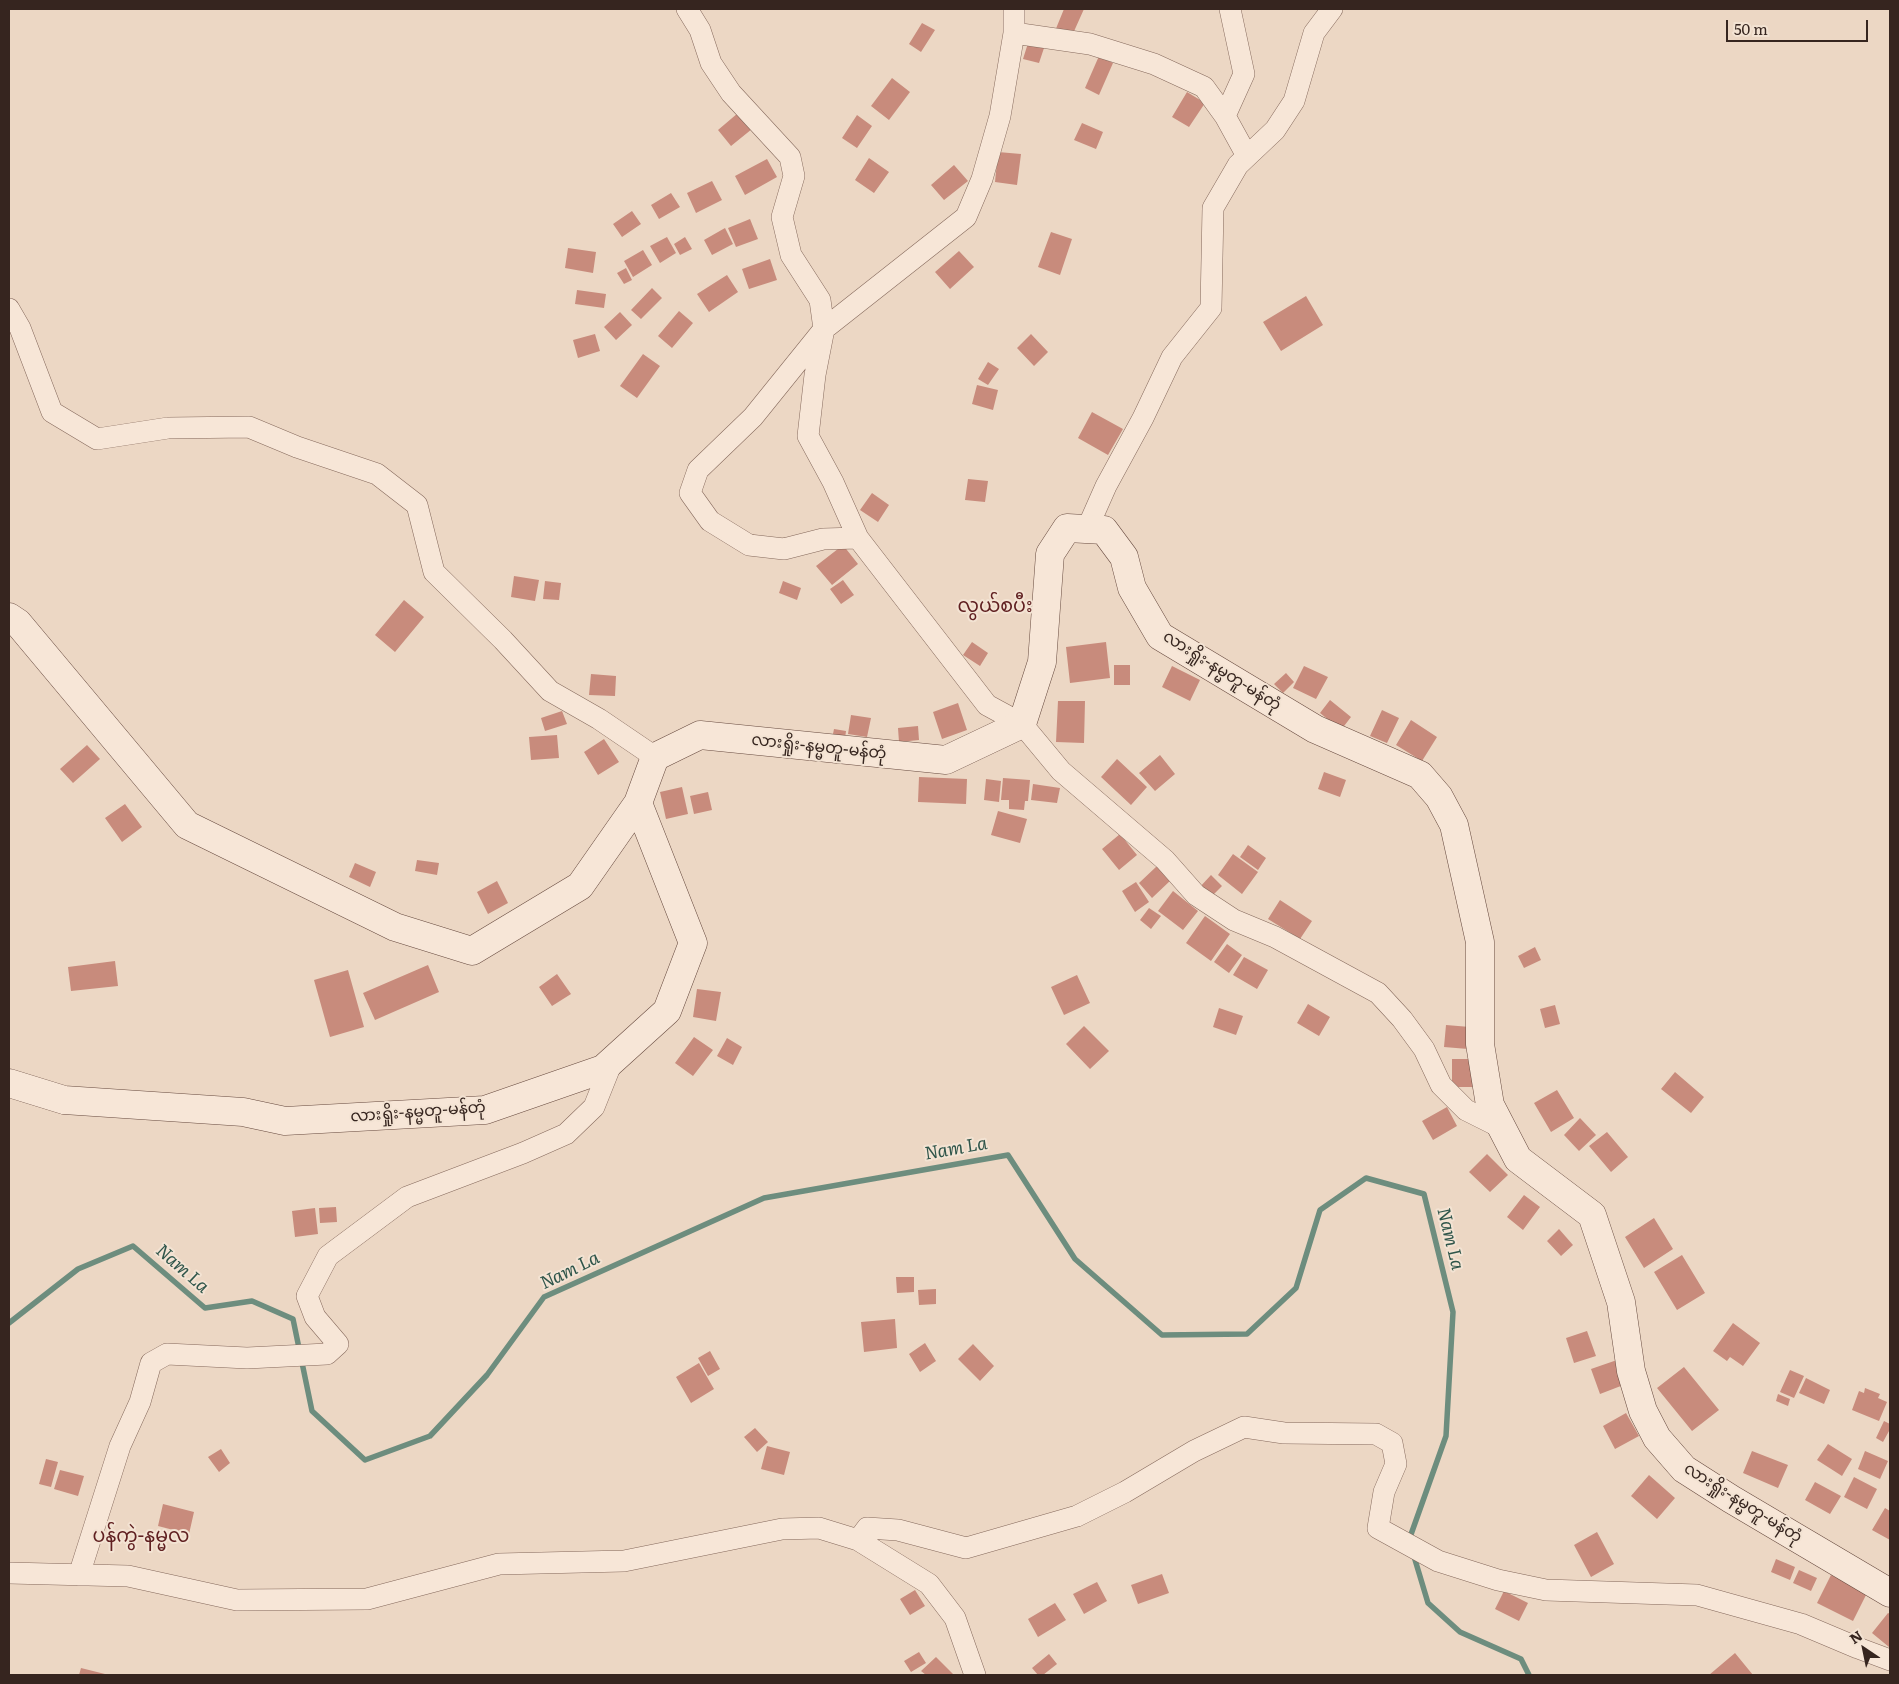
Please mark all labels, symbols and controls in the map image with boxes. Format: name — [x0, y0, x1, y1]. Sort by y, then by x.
scale bar — [1729, 10, 1872, 42]
text: 50 m — [1734, 17, 1768, 40]
district label: လွယ်စပီး — [957, 595, 1033, 617]
street label: လားရှိုး-နမ္မတူ-မန်တုံ — [1159, 627, 1285, 715]
street label: လားရှိုး-နမ္မတူ-မန်တုံ — [751, 730, 887, 764]
street label: လားရှိုး-နမ္မတူ-မန်တုံ — [350, 1098, 486, 1126]
water label: Nam La — [923, 1133, 989, 1165]
water label: Nam La — [1432, 1206, 1468, 1272]
water label: Nam La — [151, 1240, 213, 1298]
water label: Nam La — [537, 1247, 603, 1295]
street label: လားရှိုး-နမ္မတူ-မန်တုံ — [1680, 1459, 1806, 1547]
district label: ပန်ကွဲ-နမ္မလ — [93, 1525, 189, 1547]
north arrow — [1839, 1624, 1889, 1674]
text: N — [1845, 1625, 1866, 1648]

